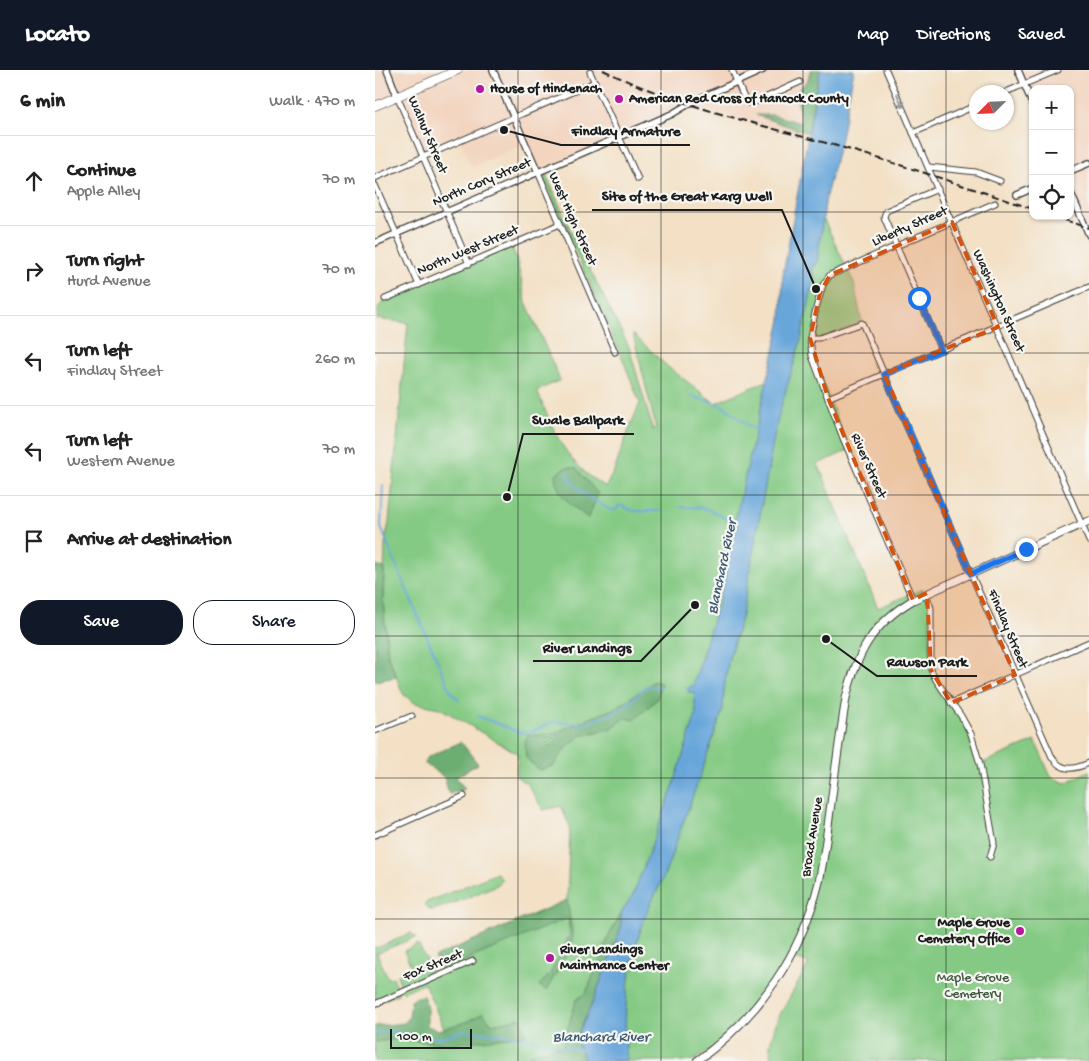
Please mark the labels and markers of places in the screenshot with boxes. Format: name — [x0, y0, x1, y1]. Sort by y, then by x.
place label: House of Hindenach — [490, 81, 603, 98]
marker: House of Hindenach — [474, 83, 486, 95]
place label: American Red Cross of Hancock County — [628, 91, 849, 108]
marker: American Red Cross of Hancock County — [613, 93, 625, 105]
callout: Findlay Armature — [561, 115, 690, 145]
callout: Site of the Great Karg Well — [592, 180, 782, 210]
callout: Swale Ballpark — [523, 404, 634, 434]
callout: River Landings — [533, 631, 641, 661]
callout: Rawson Park — [877, 646, 977, 676]
place label: Maple Grove Cemetery Office — [917, 915, 1011, 948]
marker: Maple Grove Cemetery Office — [1014, 925, 1026, 937]
place label: River Landings Maintnance Center — [559, 942, 671, 975]
marker: River Landings Maintnance Center — [544, 952, 556, 964]

